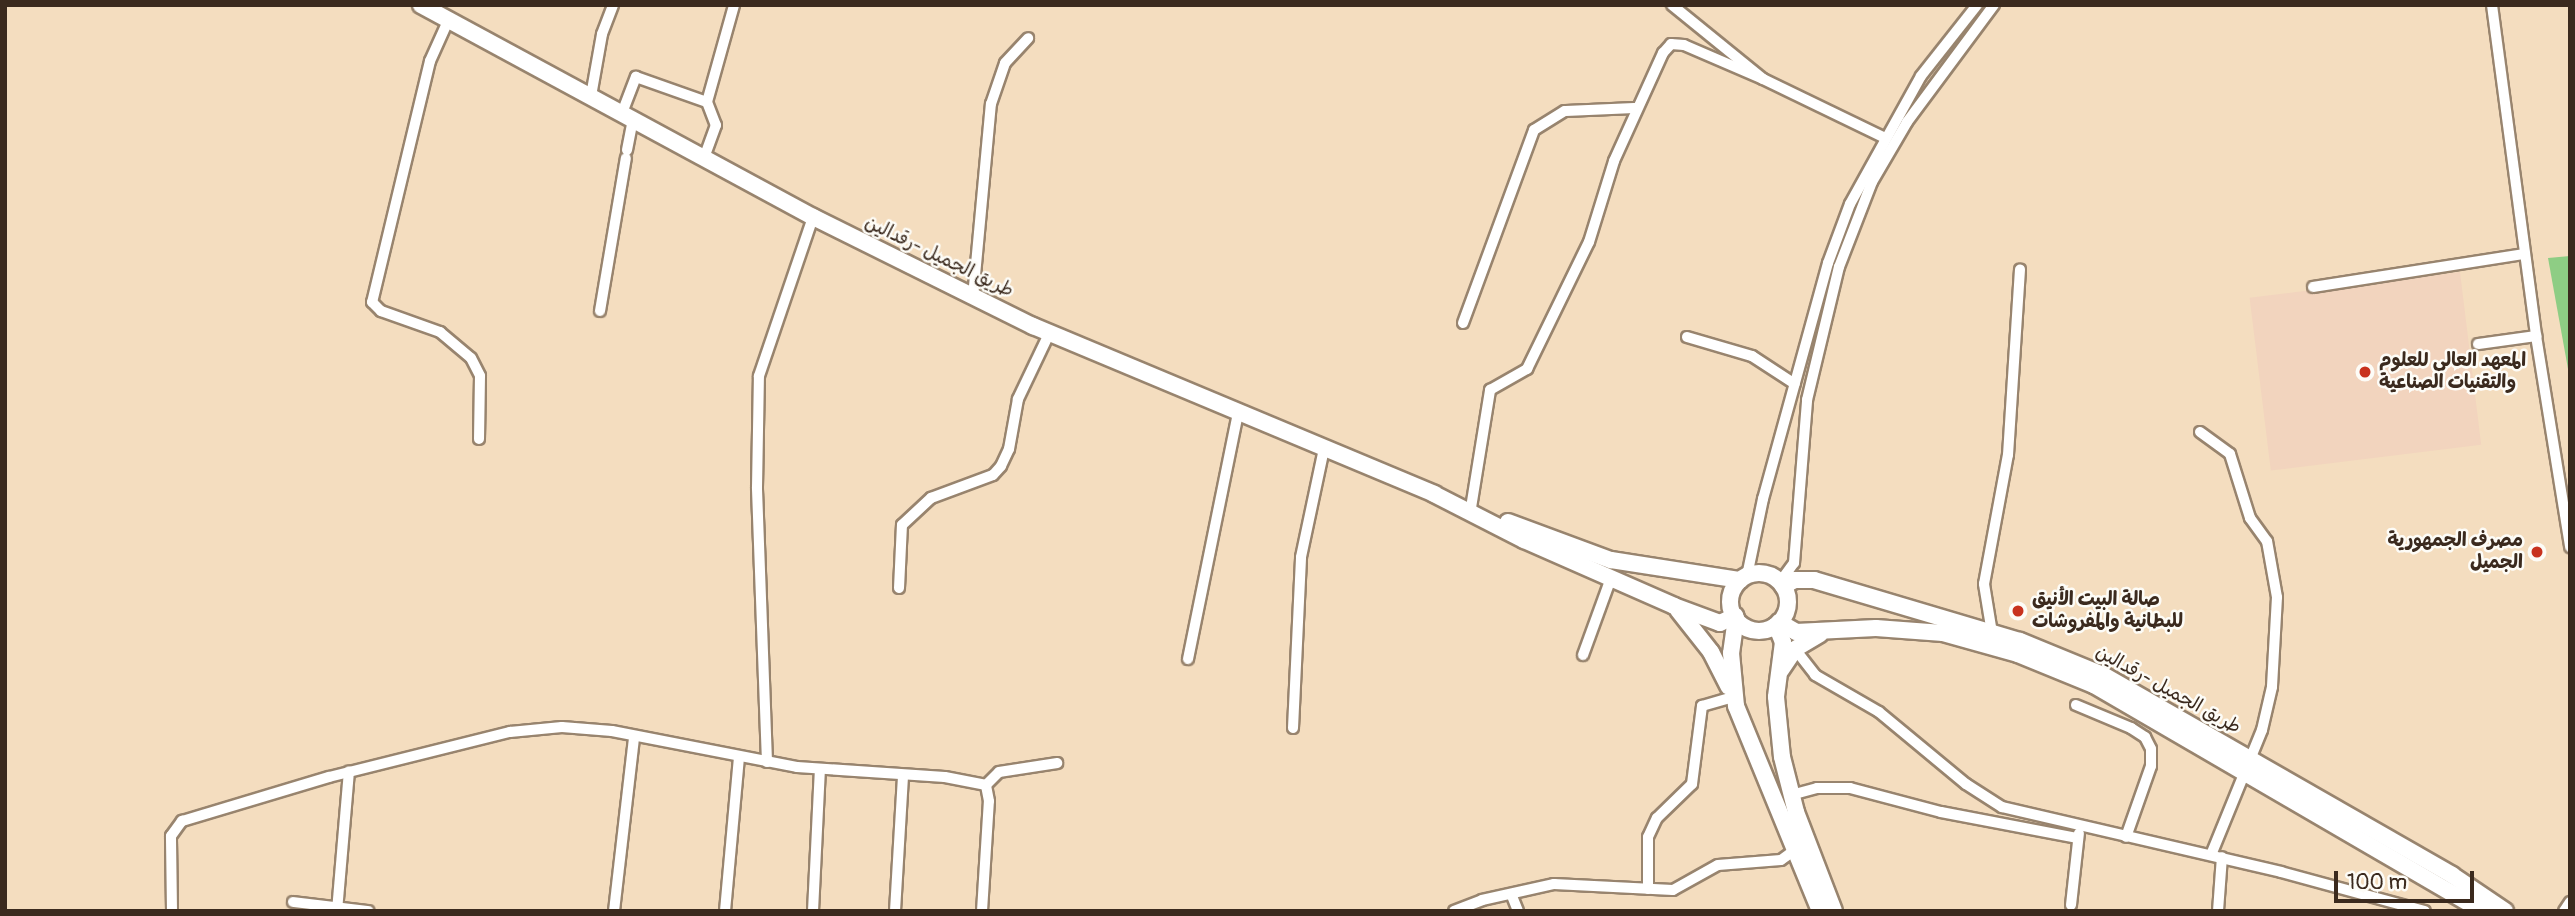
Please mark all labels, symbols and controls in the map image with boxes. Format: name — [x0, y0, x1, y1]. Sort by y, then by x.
street label: طريق الجميل -رقدالين — [861, 211, 1017, 303]
place label: المعهد العالي للعلوم والتقنيات الصناعية — [2379, 350, 2526, 394]
marker: المعهد العالي للعلوم والتقنيات الصناعية — [2357, 364, 2373, 380]
place label: مصرف الجمهورية الجميل — [2387, 530, 2523, 574]
marker: مصرف الجمهورية الجميل — [2529, 544, 2545, 560]
place label: صالة البيت الأنيق للبطانية والمفروشات — [2032, 589, 2183, 633]
marker: صالة البيت الأنيق للبطانية والمفروشات — [2010, 603, 2026, 619]
street label: طريق الجميل -رقدالين — [2091, 641, 2245, 739]
scale bar — [2337, 856, 2477, 900]
text: 100 m — [2347, 869, 2407, 896]

